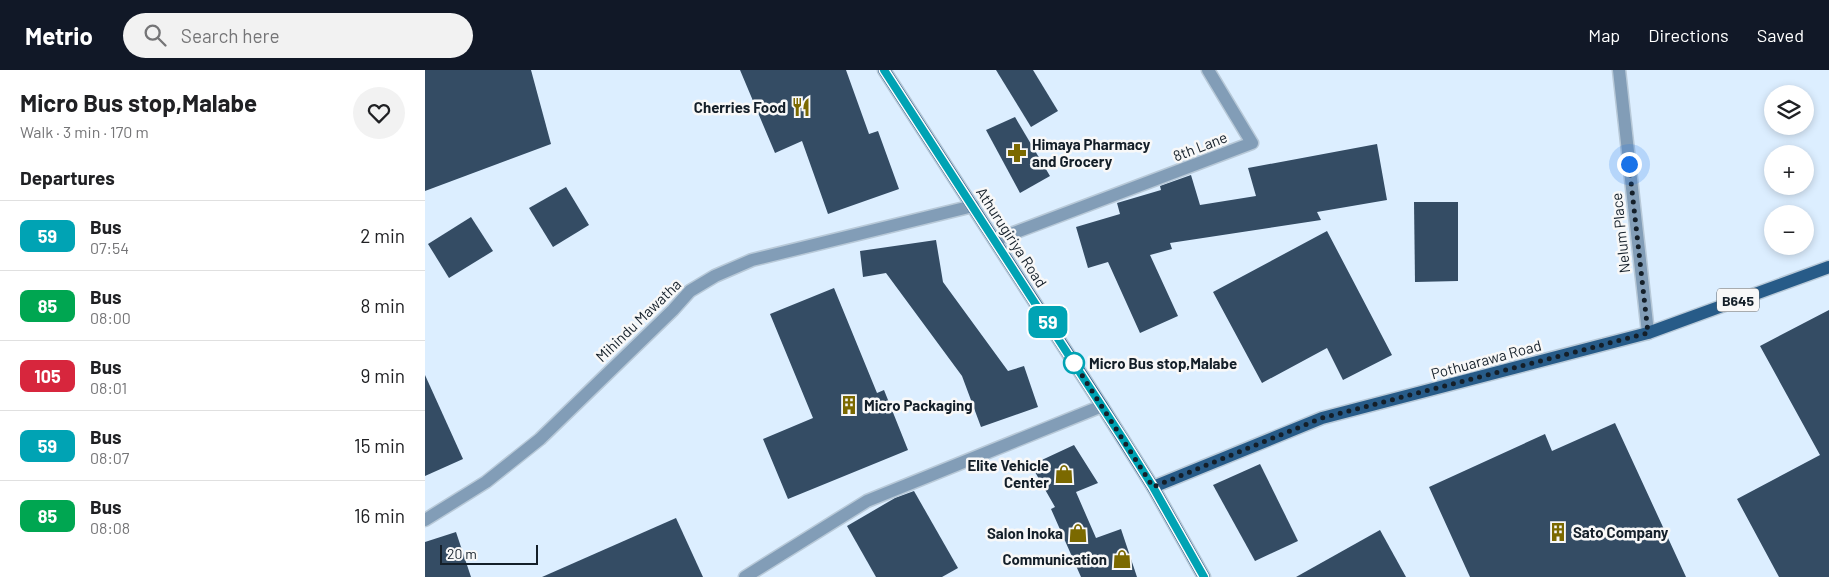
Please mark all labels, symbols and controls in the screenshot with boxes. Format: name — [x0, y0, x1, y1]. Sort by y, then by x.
search box — [123, 13, 473, 58]
text: Metrio — [25, 21, 93, 50]
icon: search — [141, 21, 169, 49]
text: Search here — [181, 24, 280, 47]
text: Map — [1588, 24, 1620, 46]
text: Directions — [1648, 24, 1729, 46]
text: Saved — [1757, 24, 1804, 46]
map controls — [1764, 85, 1814, 255]
button: layers — [1764, 85, 1814, 135]
button: heart — [353, 87, 405, 139]
text: Micro Bus stop,Malabe — [20, 88, 257, 117]
restaurant icon: Cherries Food — [790, 96, 812, 118]
place label: Cherries Food — [694, 98, 786, 116]
text: Walk · 3 min · 170 m — [20, 122, 149, 141]
street label: 8th Lane — [1170, 127, 1230, 165]
place label: Himaya Pharmacy and Grocery — [1032, 135, 1151, 170]
pharmacy icon: Himaya Pharmacy and Grocery — [1006, 142, 1028, 164]
button: + — [1764, 145, 1814, 195]
your location — [1617, 152, 1642, 177]
text: Departures — [20, 166, 115, 189]
street label: Athurugiriya Road — [973, 184, 1051, 290]
street label: Nelum Place — [1607, 192, 1633, 274]
button: − — [1764, 205, 1814, 255]
text: Bus — [90, 215, 122, 238]
text: 2 min — [360, 224, 405, 247]
text: 59 — [38, 225, 57, 247]
text: 07:54 — [90, 238, 129, 257]
street label: Mihindu Mawatha — [592, 275, 684, 365]
text: Bus — [90, 285, 122, 308]
road number: B645 — [1717, 288, 1759, 312]
text: 8 min — [361, 294, 405, 317]
text: 85 — [38, 295, 57, 317]
line badge: 59 — [1025, 306, 1071, 338]
text: 08:00 — [90, 308, 131, 327]
text: 59 — [1038, 311, 1058, 333]
street label: Pothuarawa Road — [1429, 336, 1543, 382]
marker: Micro Bus stop,Malabe — [1063, 352, 1085, 374]
place label: Micro Bus stop,Malabe — [1089, 354, 1237, 372]
text: Bus — [90, 355, 122, 378]
text: 9 min — [361, 364, 405, 387]
text: 105 — [34, 365, 61, 387]
text: 08:01 — [90, 378, 127, 397]
building icon: Micro Packaging — [838, 394, 860, 416]
place label: Micro Packaging — [864, 396, 973, 414]
text: Bus — [90, 425, 122, 448]
text: 15 min — [354, 434, 405, 457]
text: 59 — [38, 435, 57, 457]
text: 08:07 — [90, 448, 129, 467]
place label: Elite Vehicle Center — [967, 456, 1049, 491]
shop icon: Elite Vehicle Center — [1053, 463, 1075, 485]
text: Bus — [90, 495, 122, 518]
text: 16 min — [354, 504, 405, 527]
text: 85 — [38, 505, 57, 527]
text: 08:08 — [90, 518, 130, 537]
building icon: Sato Company — [1547, 521, 1569, 543]
shop icon: Salon Inoka — [1067, 522, 1089, 544]
place label: Sato Company — [1573, 523, 1669, 541]
place label: Salon Inoka — [987, 524, 1063, 542]
scale bar — [440, 542, 537, 565]
text: 20 m — [447, 545, 477, 562]
shop icon: Communication — [1111, 548, 1133, 570]
place label: Communication — [1002, 550, 1107, 568]

